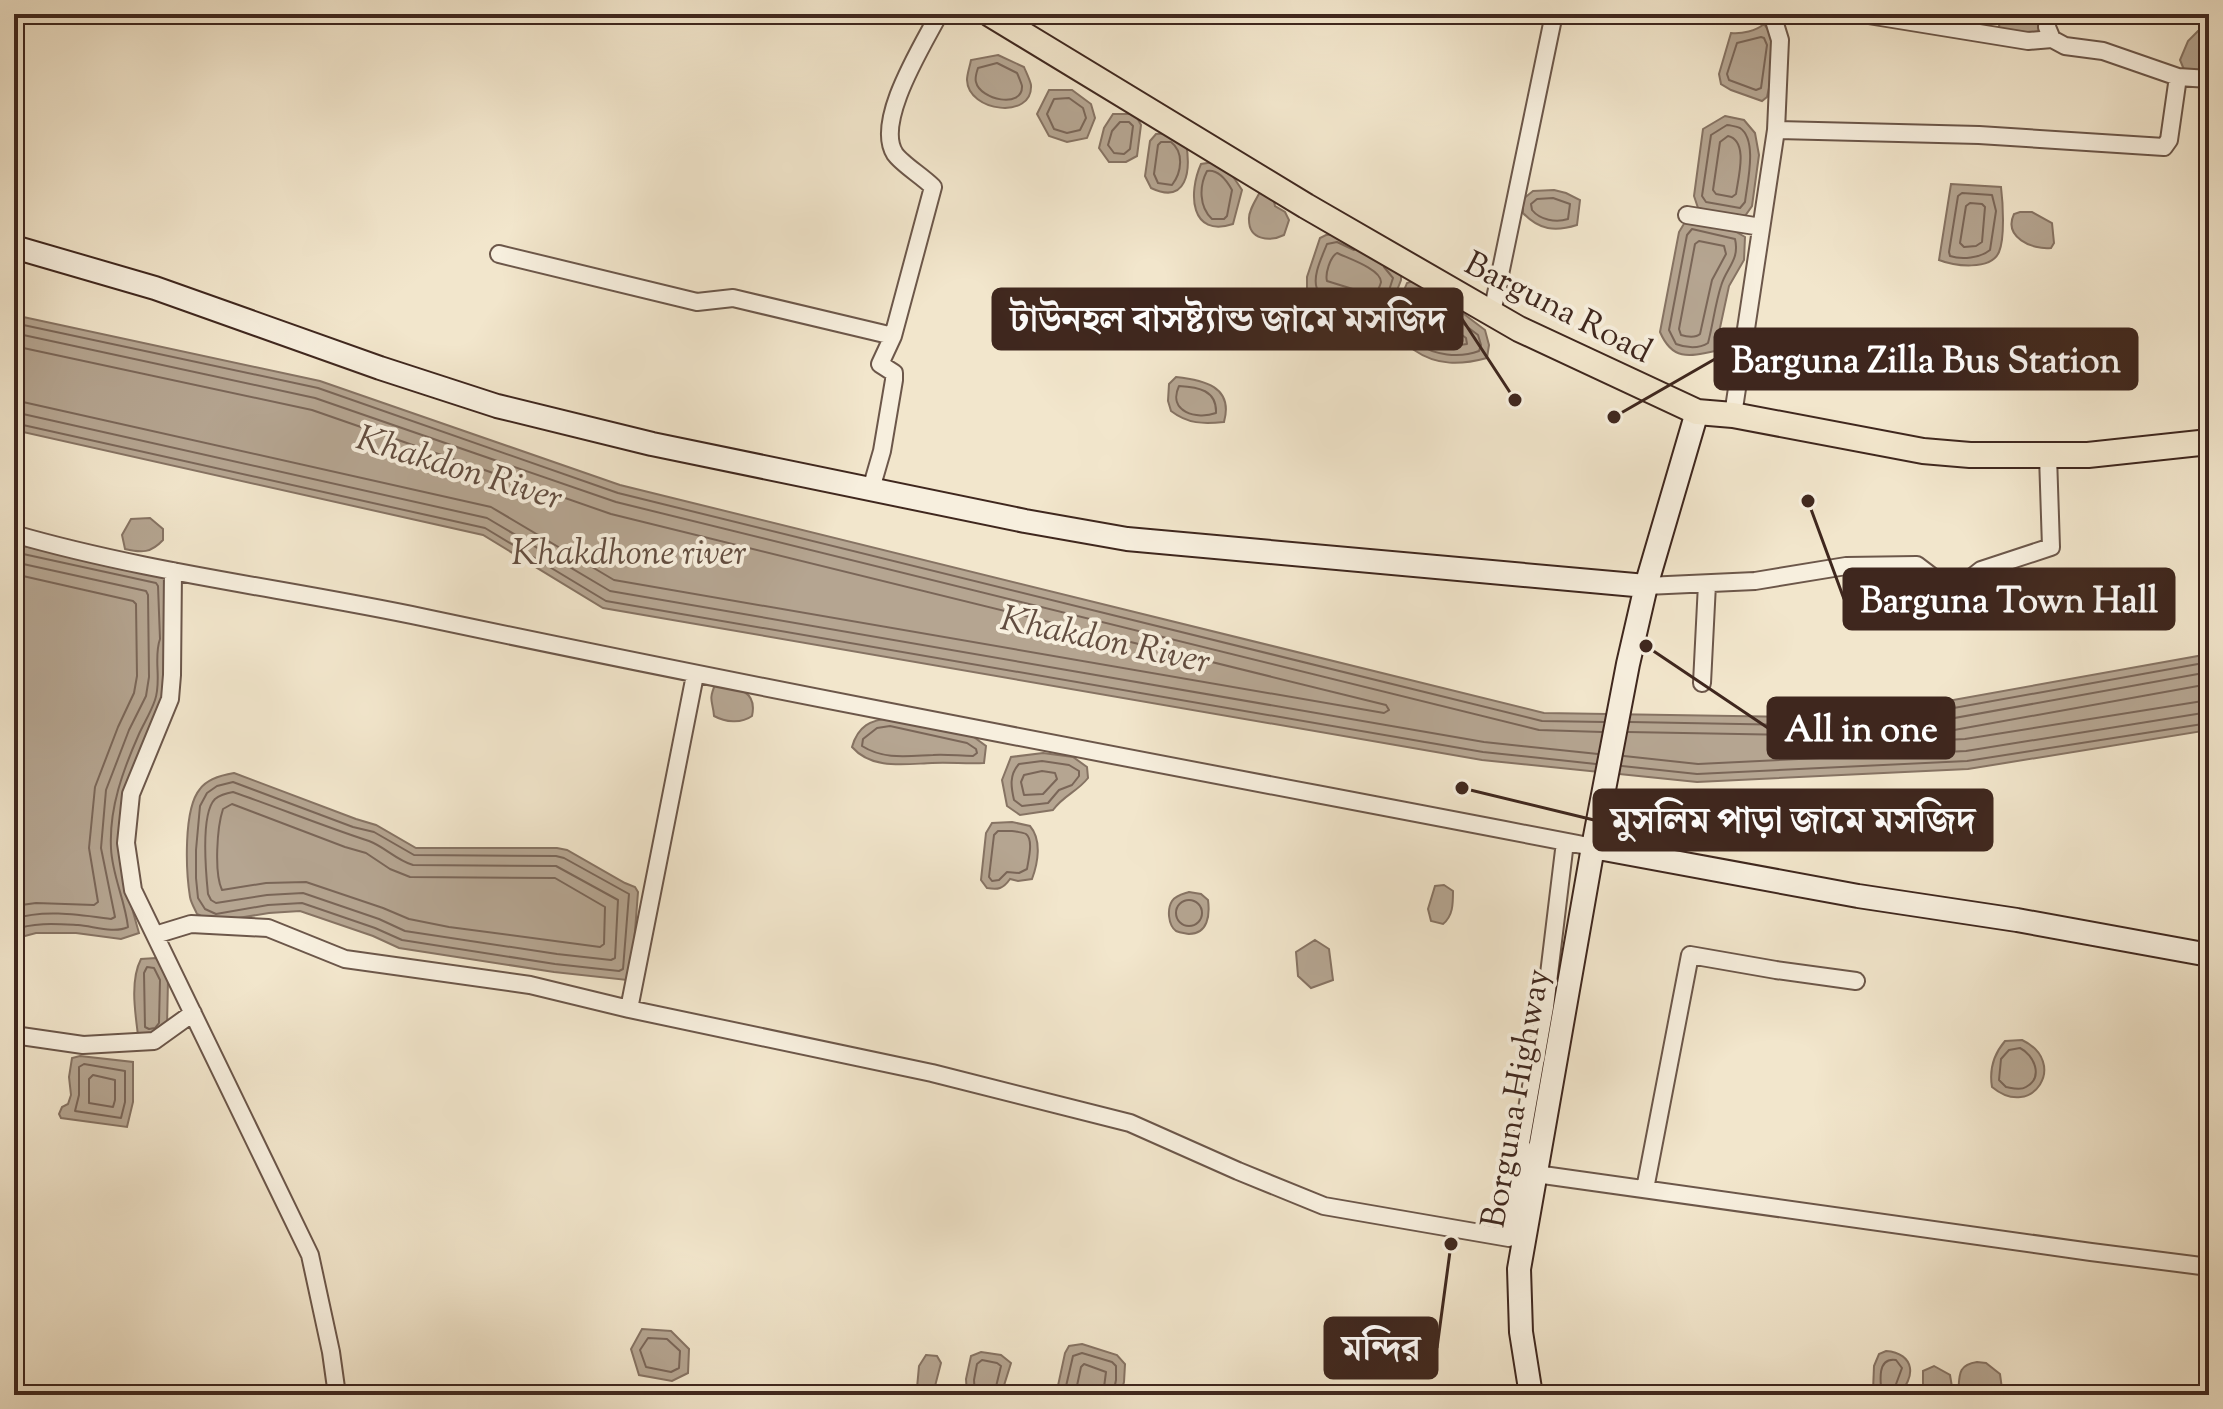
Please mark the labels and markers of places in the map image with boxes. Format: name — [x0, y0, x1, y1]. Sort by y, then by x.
callout: টাউনহল বাসষ্ট্যান্ড জামে মসজিদ — [993, 289, 1462, 349]
callout: Barguna Zilla Bus Station — [1715, 329, 2137, 389]
callout: Barguna Town Hall — [1844, 569, 2174, 629]
callout: All in one — [1768, 698, 1954, 758]
callout: মুসলিম পাড়া জামে মসজিদ — [1594, 790, 1992, 850]
callout: মন্দির — [1325, 1318, 1437, 1378]

